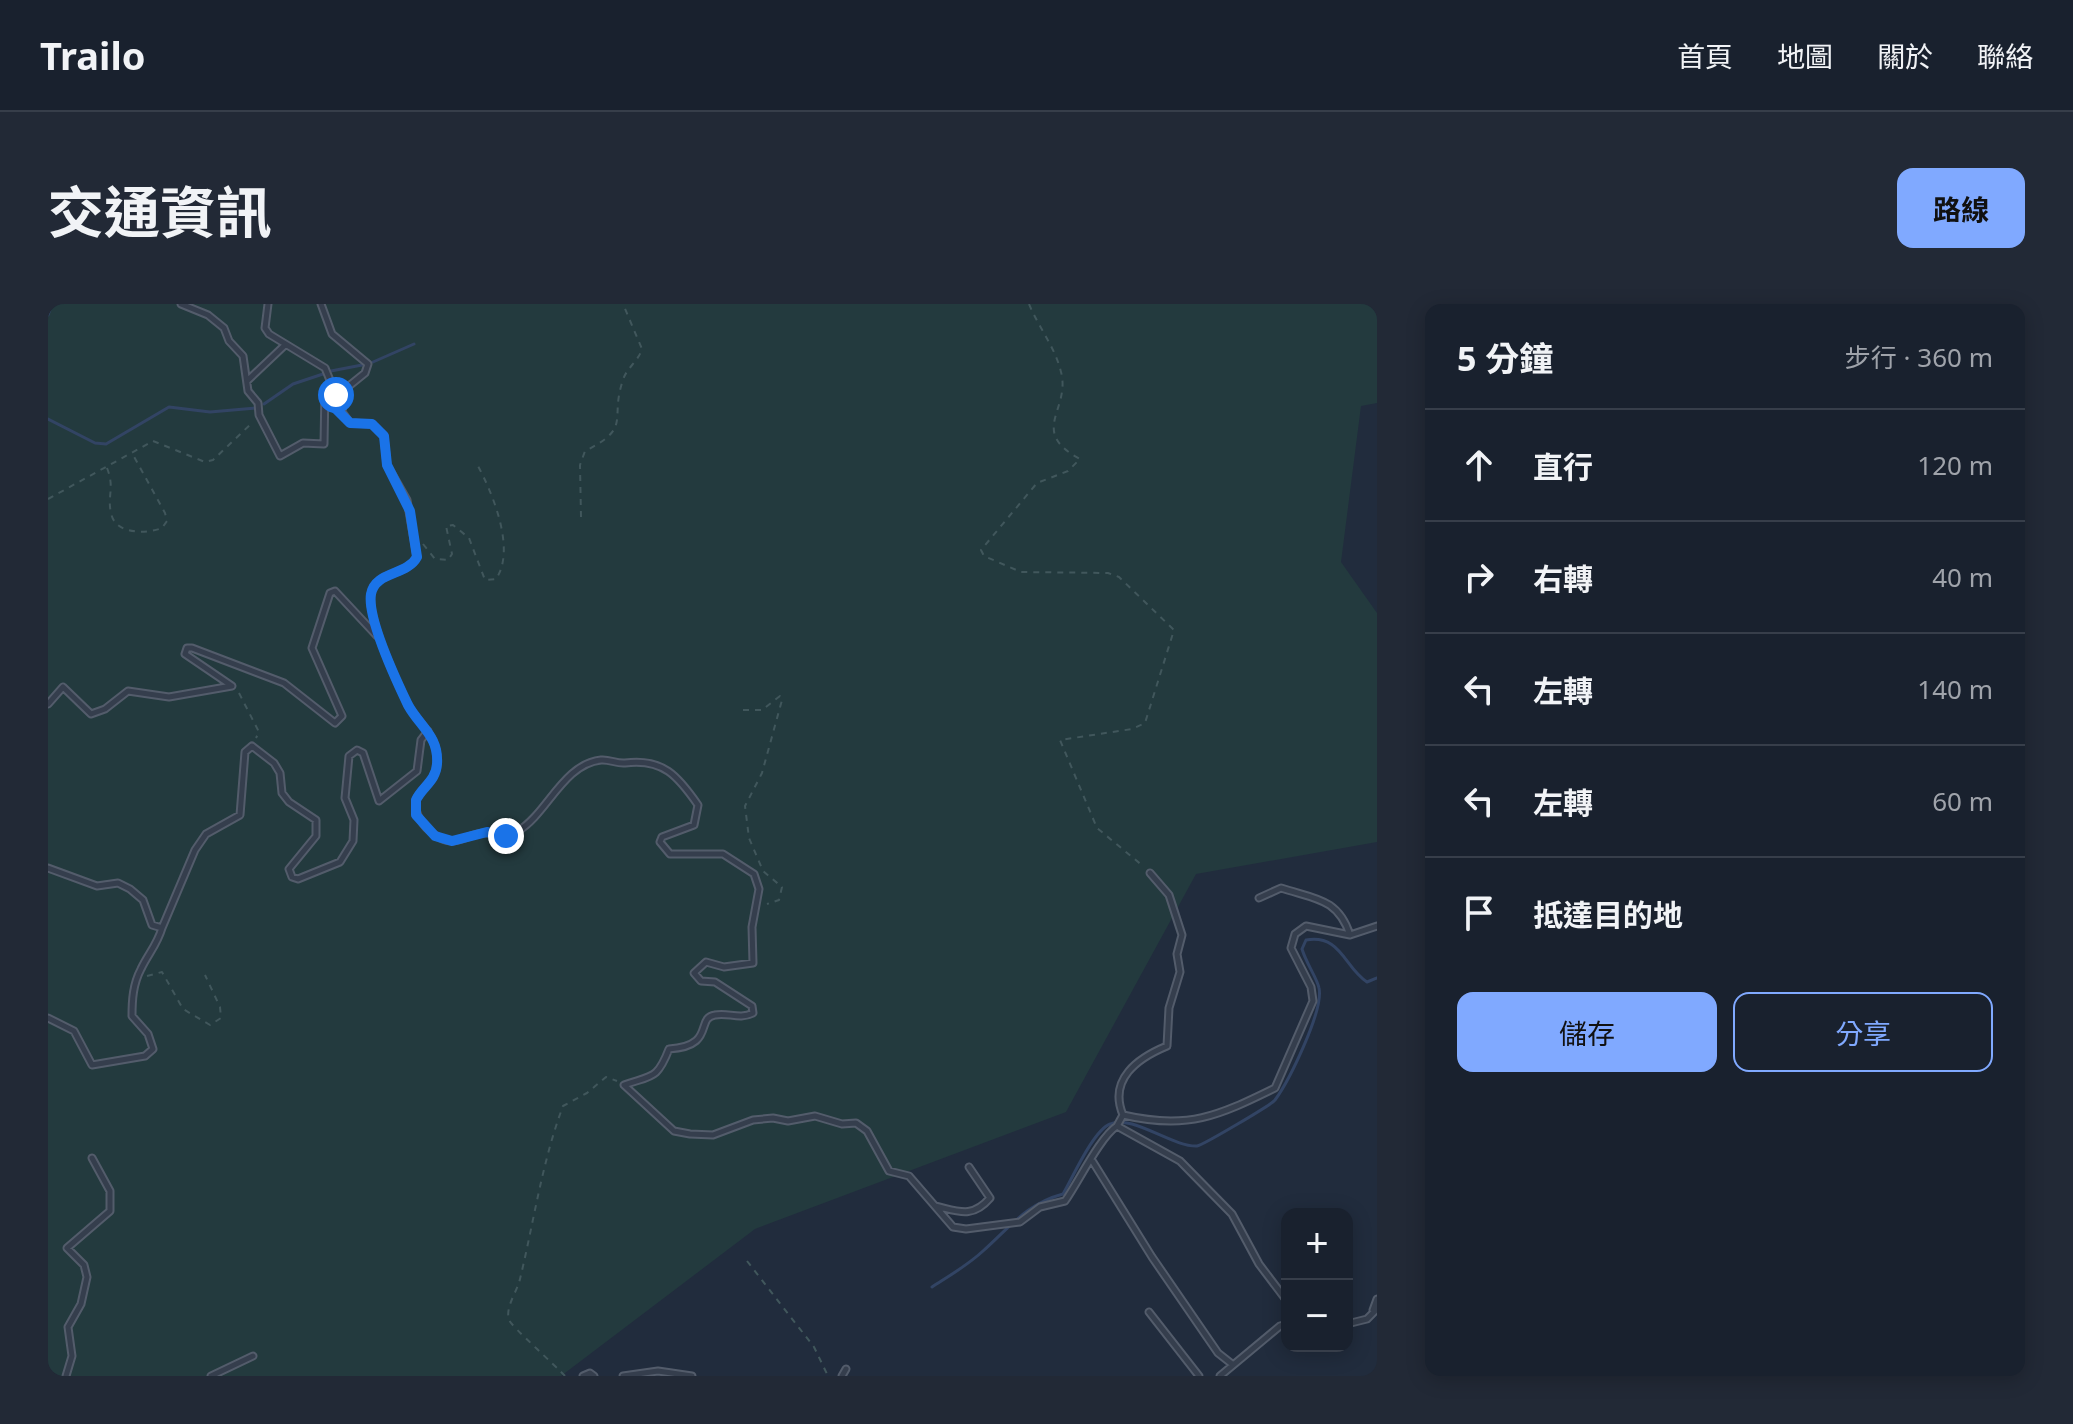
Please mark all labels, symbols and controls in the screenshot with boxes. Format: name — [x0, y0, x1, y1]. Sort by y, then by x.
text: Trailo — [40, 29, 145, 81]
text: 首頁 — [1677, 37, 1733, 75]
text: 地圖 — [1777, 37, 1833, 75]
text: 關於 — [1877, 37, 1933, 75]
text: 聯絡 — [1977, 37, 2033, 75]
button: 路線 — [1897, 168, 2025, 248]
text: 交通資訊 — [48, 173, 272, 249]
text: 5 分鐘 — [1457, 335, 1553, 381]
text: 步行 · 360 m — [1845, 339, 1993, 375]
route start — [318, 377, 354, 413]
icon: ahead — [1457, 443, 1501, 487]
text: 直行 — [1533, 446, 1593, 487]
text: 120 m — [1917, 447, 1993, 483]
icon: right — [1457, 555, 1501, 599]
text: 右轉 — [1533, 558, 1593, 599]
text: 40 m — [1932, 559, 1993, 595]
icon: left — [1457, 667, 1501, 711]
text: 左轉 — [1533, 670, 1593, 711]
text: 140 m — [1917, 671, 1993, 707]
icon: left — [1457, 779, 1501, 823]
text: 左轉 — [1533, 782, 1593, 823]
text: 60 m — [1932, 783, 1993, 819]
route end — [488, 818, 524, 854]
icon: arrive — [1457, 891, 1501, 935]
text: 抵達目的地 — [1533, 894, 1683, 935]
button: 儲存 — [1457, 992, 1717, 1072]
button: 分享 — [1733, 992, 1993, 1072]
map controls — [1281, 1208, 1353, 1352]
button: + — [1281, 1208, 1353, 1280]
button: − — [1281, 1280, 1353, 1352]

